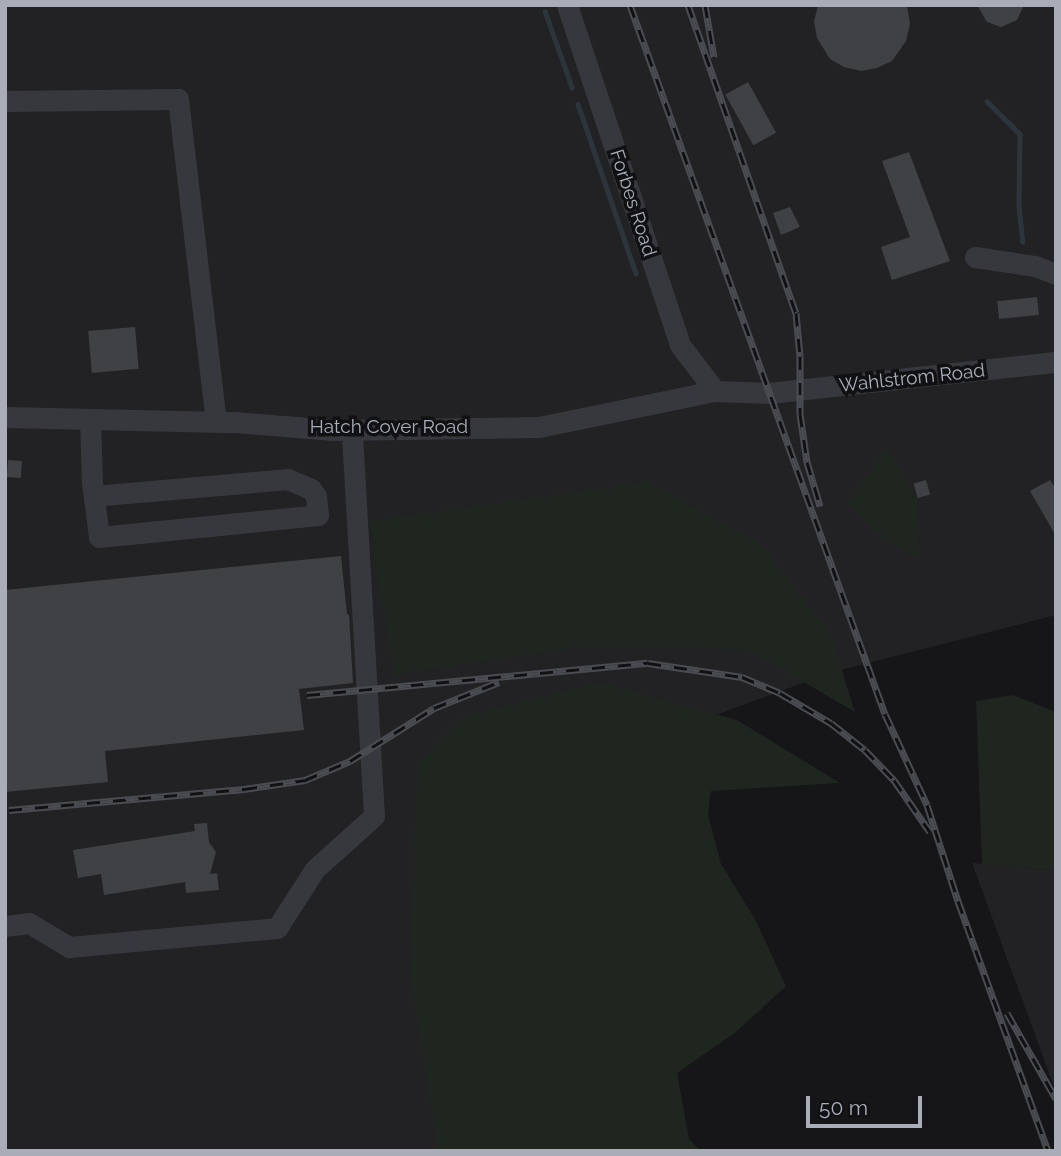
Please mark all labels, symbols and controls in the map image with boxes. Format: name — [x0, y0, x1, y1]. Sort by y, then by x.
street label: Forbes Road — [605, 147, 661, 259]
street label: Wahlstrom Road — [838, 359, 986, 397]
street label: Hatch Cover Road — [310, 416, 468, 438]
scale bar — [809, 1082, 925, 1126]
text: 50 m — [819, 1095, 868, 1120]

